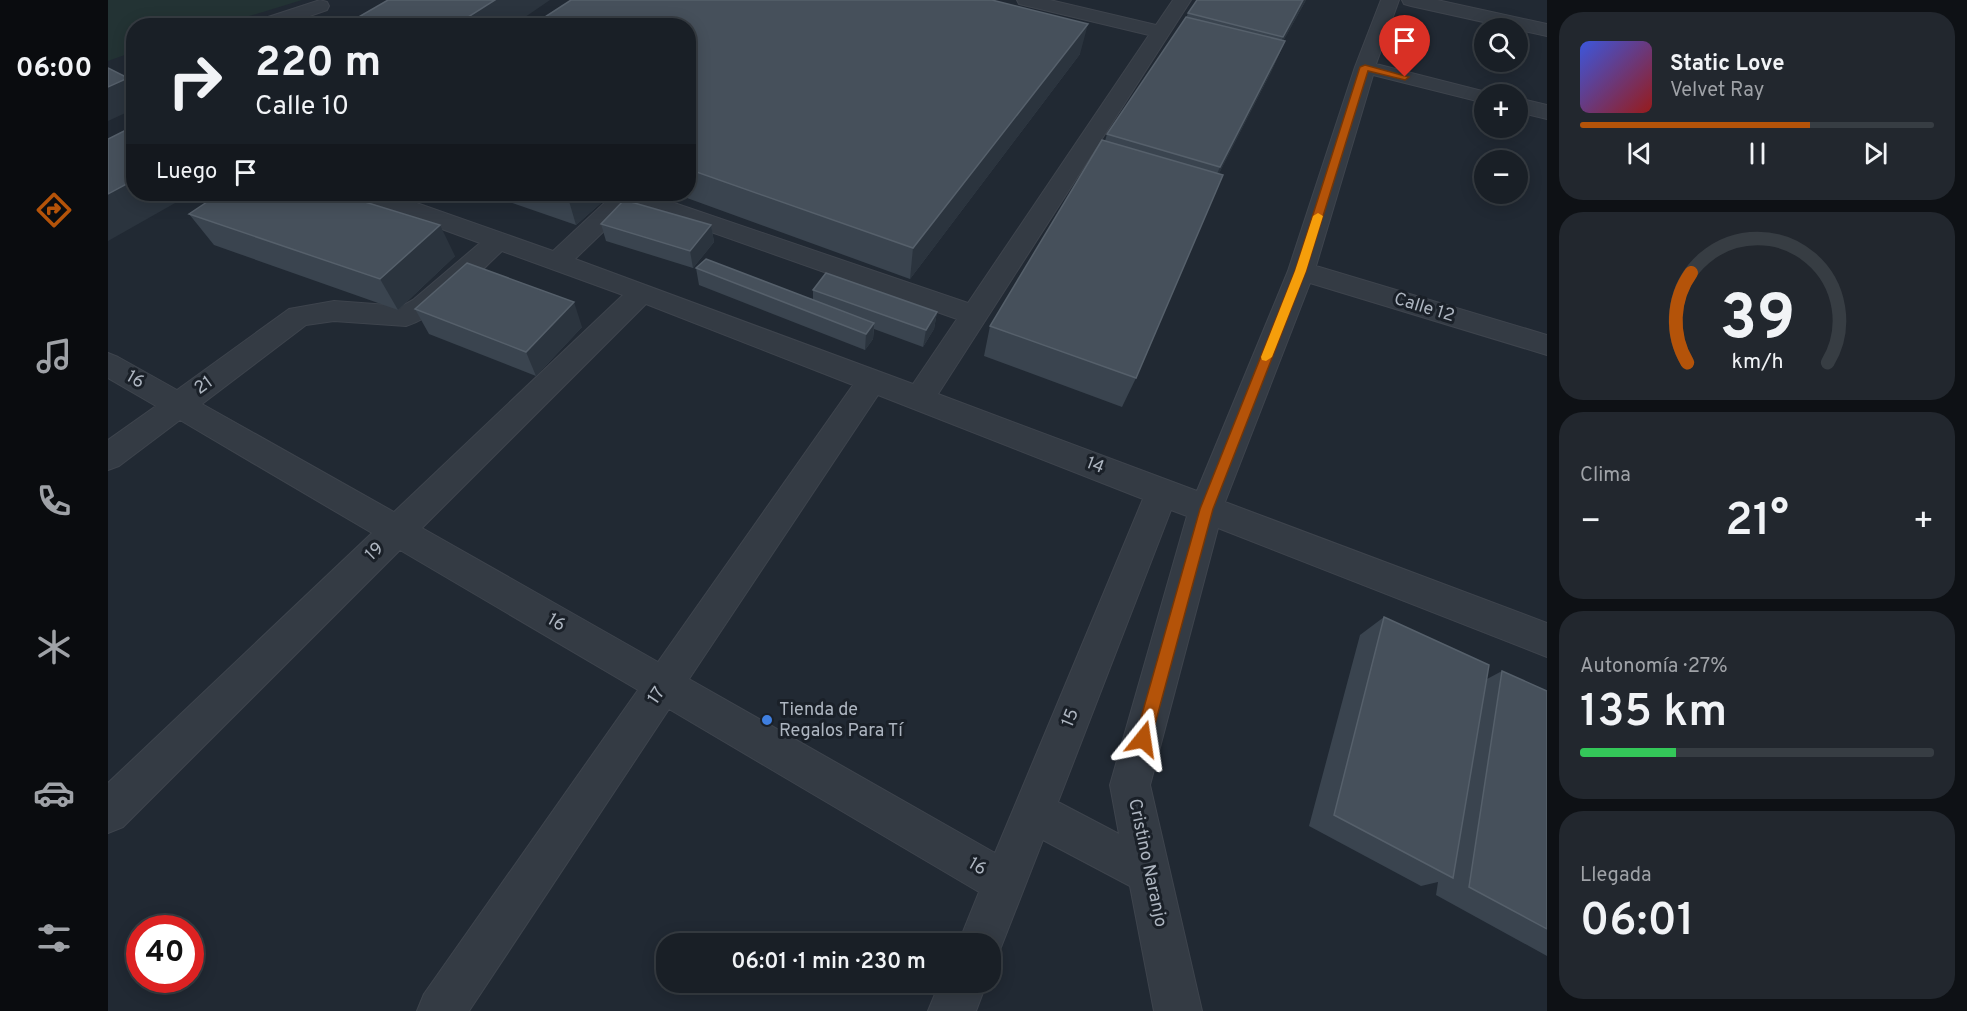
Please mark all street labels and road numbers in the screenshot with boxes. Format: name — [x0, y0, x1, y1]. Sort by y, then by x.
street label: Calle 12 — [1391, 288, 1457, 328]
street label: 16 — [122, 366, 148, 394]
street label: 21 — [190, 371, 218, 401]
street label: 14 — [1083, 452, 1107, 480]
street label: 19 — [361, 538, 389, 566]
street label: 16 — [543, 609, 569, 637]
street label: 17 — [643, 683, 671, 709]
street label: 15 — [1057, 705, 1085, 731]
street label: Cristino Naranjo — [1122, 797, 1172, 929]
street label: 16 — [964, 853, 990, 881]

